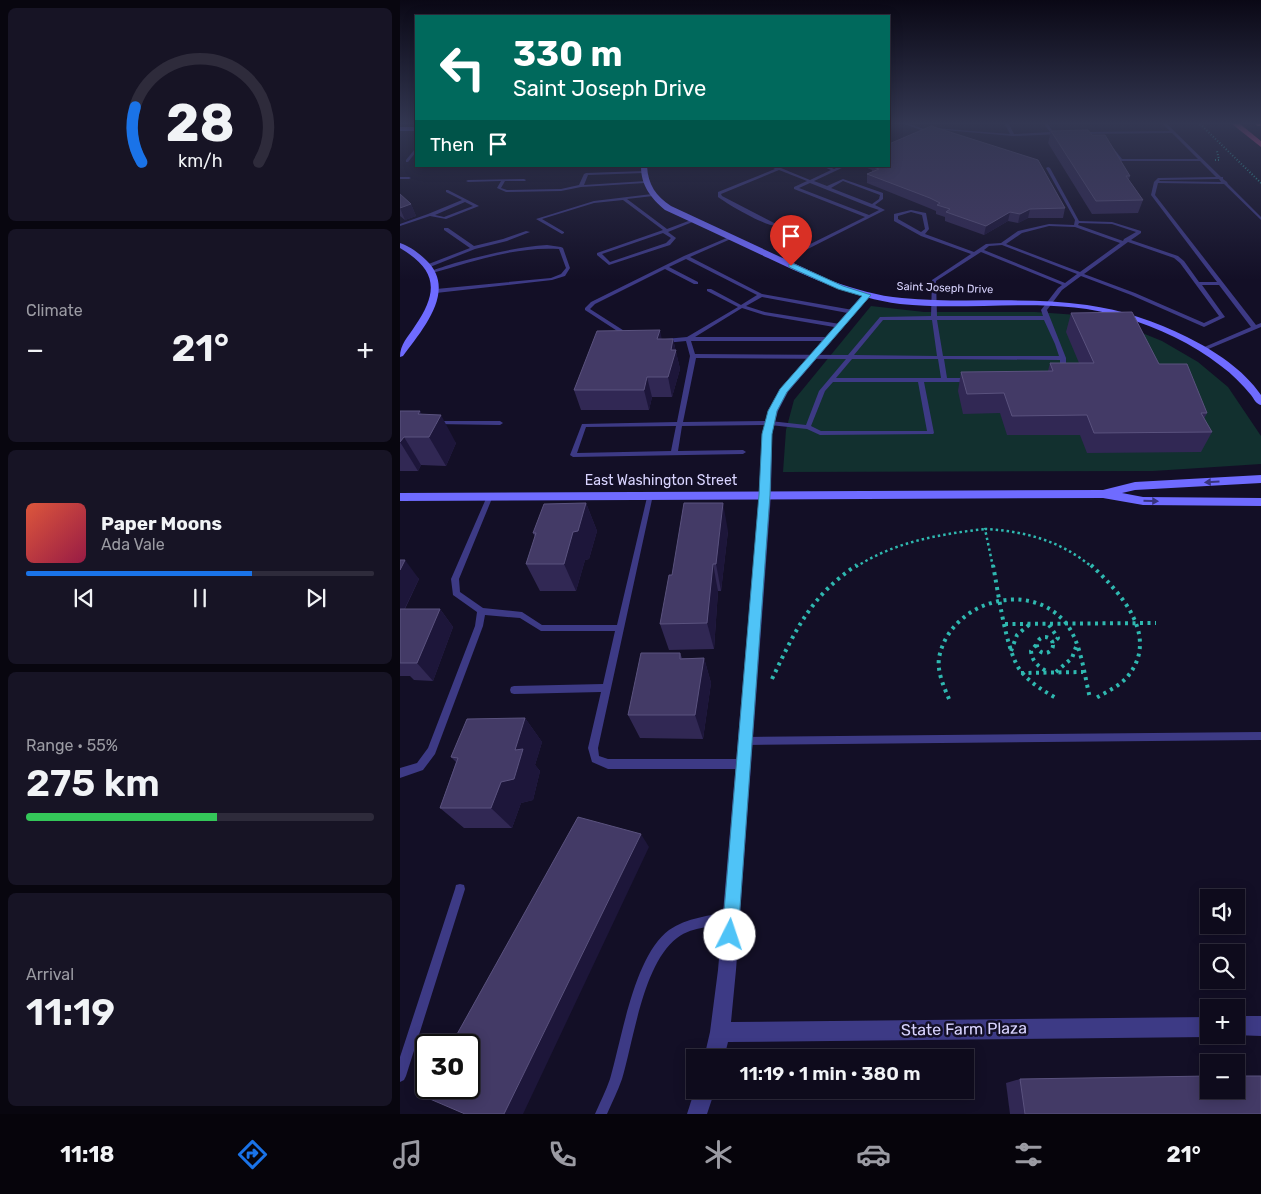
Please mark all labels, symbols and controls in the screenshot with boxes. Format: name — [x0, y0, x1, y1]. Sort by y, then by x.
text: 330 m — [513, 33, 622, 75]
icon: left — [430, 35, 495, 100]
text: Saint Joseph Drive — [513, 75, 706, 102]
text: 28 — [165, 92, 235, 154]
icon: arrive — [484, 130, 512, 158]
text: Then — [430, 133, 474, 156]
text: km/h — [178, 150, 222, 171]
pin — [770, 215, 812, 266]
icon: arrive — [777, 222, 805, 250]
street label: Saint Joseph Drive — [896, 280, 994, 296]
text: Climate — [26, 301, 83, 320]
text: 21° — [172, 325, 229, 371]
text: − — [26, 333, 44, 366]
text: + — [357, 333, 374, 366]
street label: East Washington Street — [585, 472, 738, 489]
one-way arrow — [1204, 478, 1220, 486]
one-way arrow — [1143, 498, 1159, 506]
text: Paper Moons — [101, 512, 222, 535]
text: Ada Vale — [101, 535, 165, 554]
icon: previous — [70, 584, 98, 612]
icon: pause — [186, 584, 214, 612]
icon: next — [302, 584, 330, 612]
text: Range · 55% — [26, 736, 118, 755]
text: 275 km — [26, 760, 160, 806]
map controls — [1200, 889, 1245, 1099]
button: sound — [1200, 889, 1245, 934]
position arrow — [703, 908, 755, 960]
button: search — [1200, 944, 1245, 989]
text: Arrival — [26, 965, 74, 984]
text: 11:19 — [26, 989, 115, 1035]
button: + — [1200, 999, 1245, 1044]
street label: State Farm Plaza — [901, 1018, 1027, 1040]
speed limit sign: 30 — [415, 1034, 480, 1099]
button: − — [1200, 1054, 1245, 1099]
text: 11:19 · 1 min · 380 m — [740, 1062, 920, 1085]
icon: directions — [235, 1137, 270, 1172]
icon: music — [390, 1137, 425, 1172]
icon: phone — [545, 1137, 580, 1172]
icon: climate — [701, 1137, 736, 1172]
icon: car — [856, 1137, 891, 1172]
icon: filters — [1011, 1137, 1046, 1172]
text: 11:18 — [60, 1141, 114, 1168]
text: 21° — [1166, 1141, 1201, 1168]

